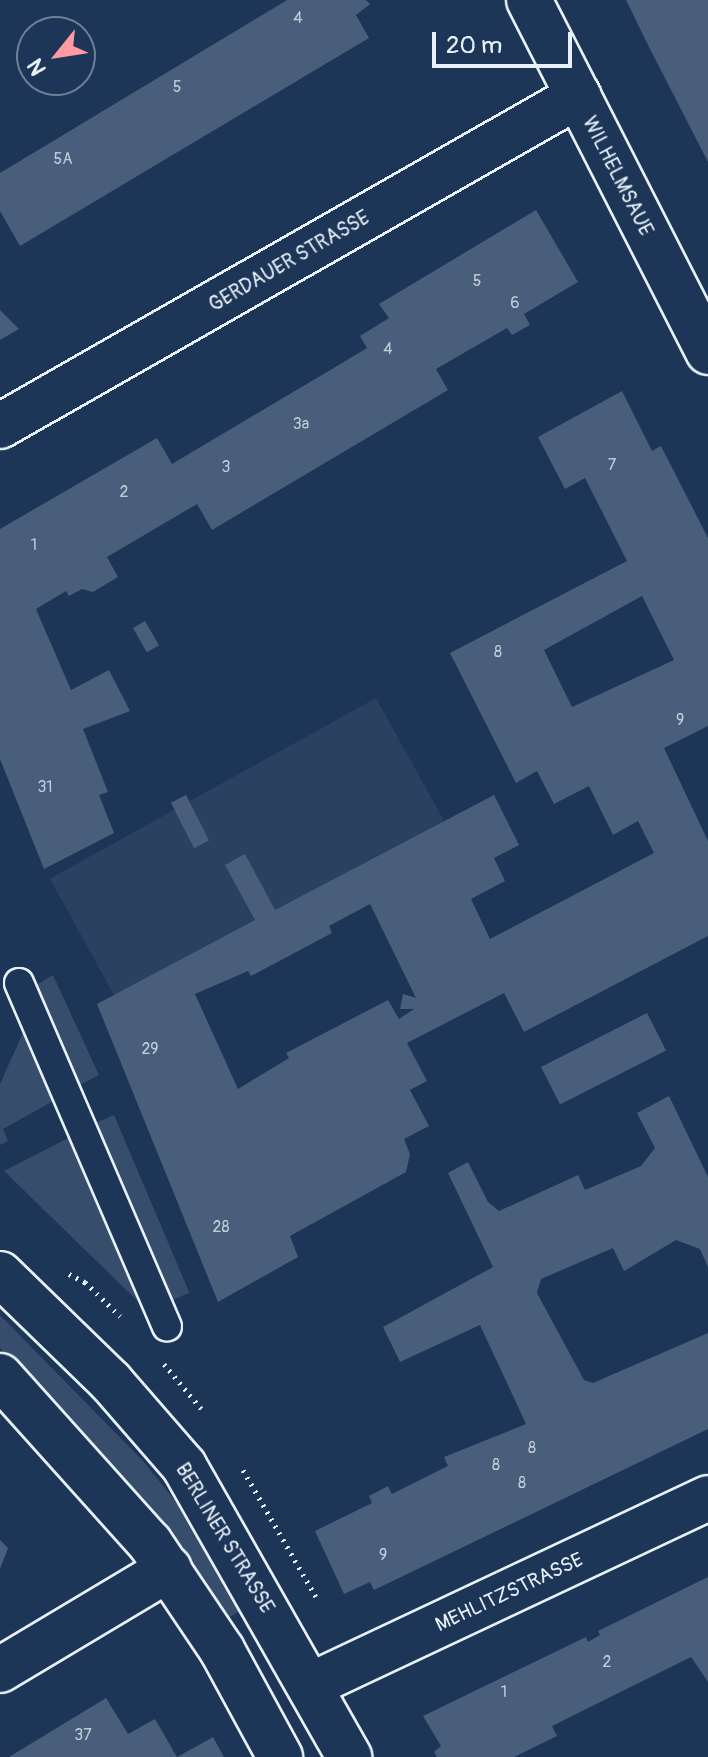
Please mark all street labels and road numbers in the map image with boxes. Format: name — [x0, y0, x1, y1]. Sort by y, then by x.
street label: WILHELMSAUE — [578, 112, 658, 240]
street label: GERDAUER STRASSE — [204, 205, 374, 317]
street label: BERLINER STRASSE — [171, 1458, 279, 1618]
street label: MEHLITZSTRASSE — [431, 1547, 587, 1637]

